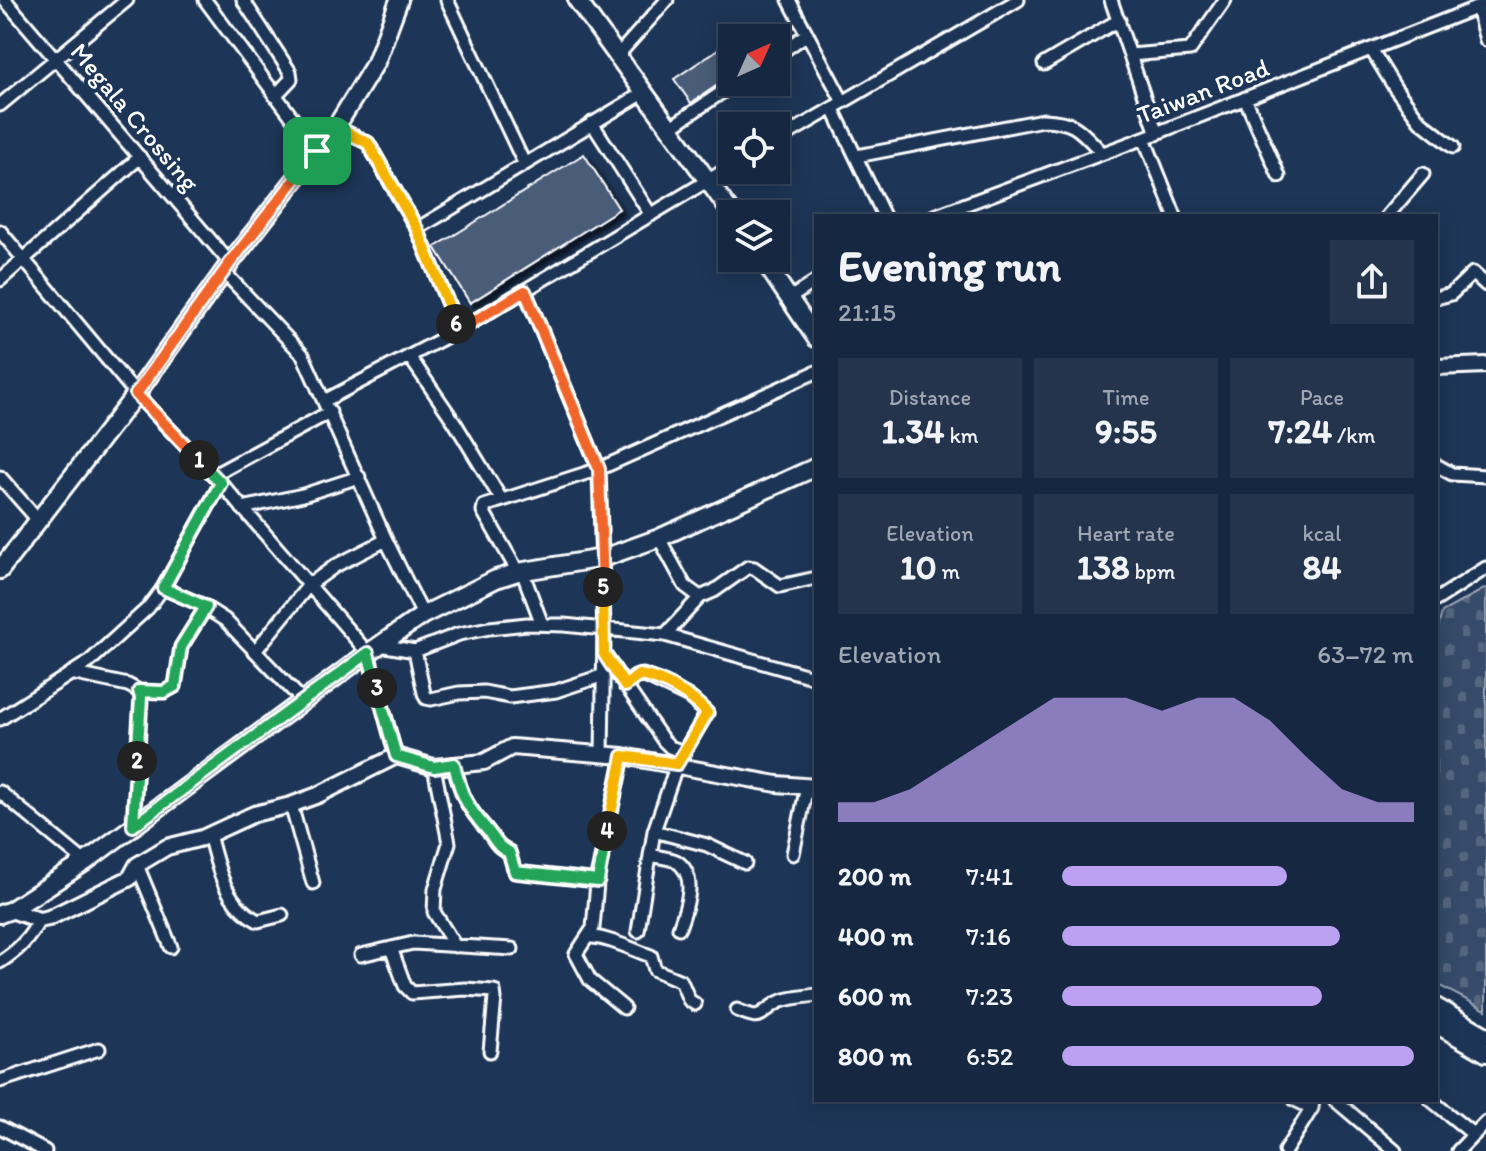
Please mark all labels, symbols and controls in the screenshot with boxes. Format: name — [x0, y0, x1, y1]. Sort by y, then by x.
north arrow — [718, 24, 790, 96]
map controls — [718, 24, 790, 272]
street label: Megala Crossing — [64, 36, 207, 198]
street label: Taiwan Road — [1132, 51, 1274, 131]
button: locate — [718, 112, 790, 184]
pin — [283, 117, 351, 185]
icon: arrive — [295, 129, 339, 173]
button: layers — [718, 200, 790, 272]
text: Evening run — [838, 239, 1061, 292]
button: share — [1330, 240, 1414, 324]
text: 21:15 — [838, 296, 896, 328]
pin: 6 — [436, 304, 476, 344]
text: 6 — [450, 310, 462, 337]
text: Distance — [889, 384, 971, 411]
text: Time — [1103, 384, 1149, 411]
text: Pace — [1300, 384, 1344, 411]
text: 1.34 — [881, 411, 945, 452]
text: 9:55 — [1095, 411, 1157, 452]
text: 7:24 — [1269, 411, 1332, 452]
text: km — [945, 422, 979, 449]
text: /km — [1332, 422, 1375, 449]
pin: 1 — [179, 440, 219, 480]
text: 1 — [194, 446, 204, 473]
text: Elevation — [886, 520, 974, 547]
text: Heart rate — [1077, 520, 1175, 547]
text: kcal — [1302, 520, 1342, 547]
text: 10 — [900, 547, 937, 588]
text: 138 — [1077, 547, 1130, 588]
text: 84 — [1302, 547, 1342, 588]
text: m — [937, 558, 960, 585]
text: bpm — [1130, 558, 1175, 585]
pin: 5 — [583, 567, 623, 607]
text: 5 — [597, 573, 609, 600]
text: Elevation — [838, 638, 941, 670]
text: 63–72 m — [1317, 638, 1414, 670]
pin: 3 — [357, 668, 397, 708]
text: 3 — [371, 674, 383, 701]
pin: 2 — [117, 741, 157, 781]
text: 2 — [131, 747, 143, 774]
pin: 4 — [587, 811, 627, 851]
text: 4 — [600, 817, 614, 844]
text: 200 m — [838, 860, 911, 892]
text: 7:41 — [966, 860, 1013, 892]
text: 400 m — [838, 920, 913, 952]
text: 7:16 — [966, 920, 1011, 952]
text: 600 m — [838, 980, 912, 1012]
text: 7:23 — [966, 980, 1013, 1012]
text: 800 m — [838, 1040, 912, 1072]
text: 6:52 — [966, 1040, 1013, 1072]

